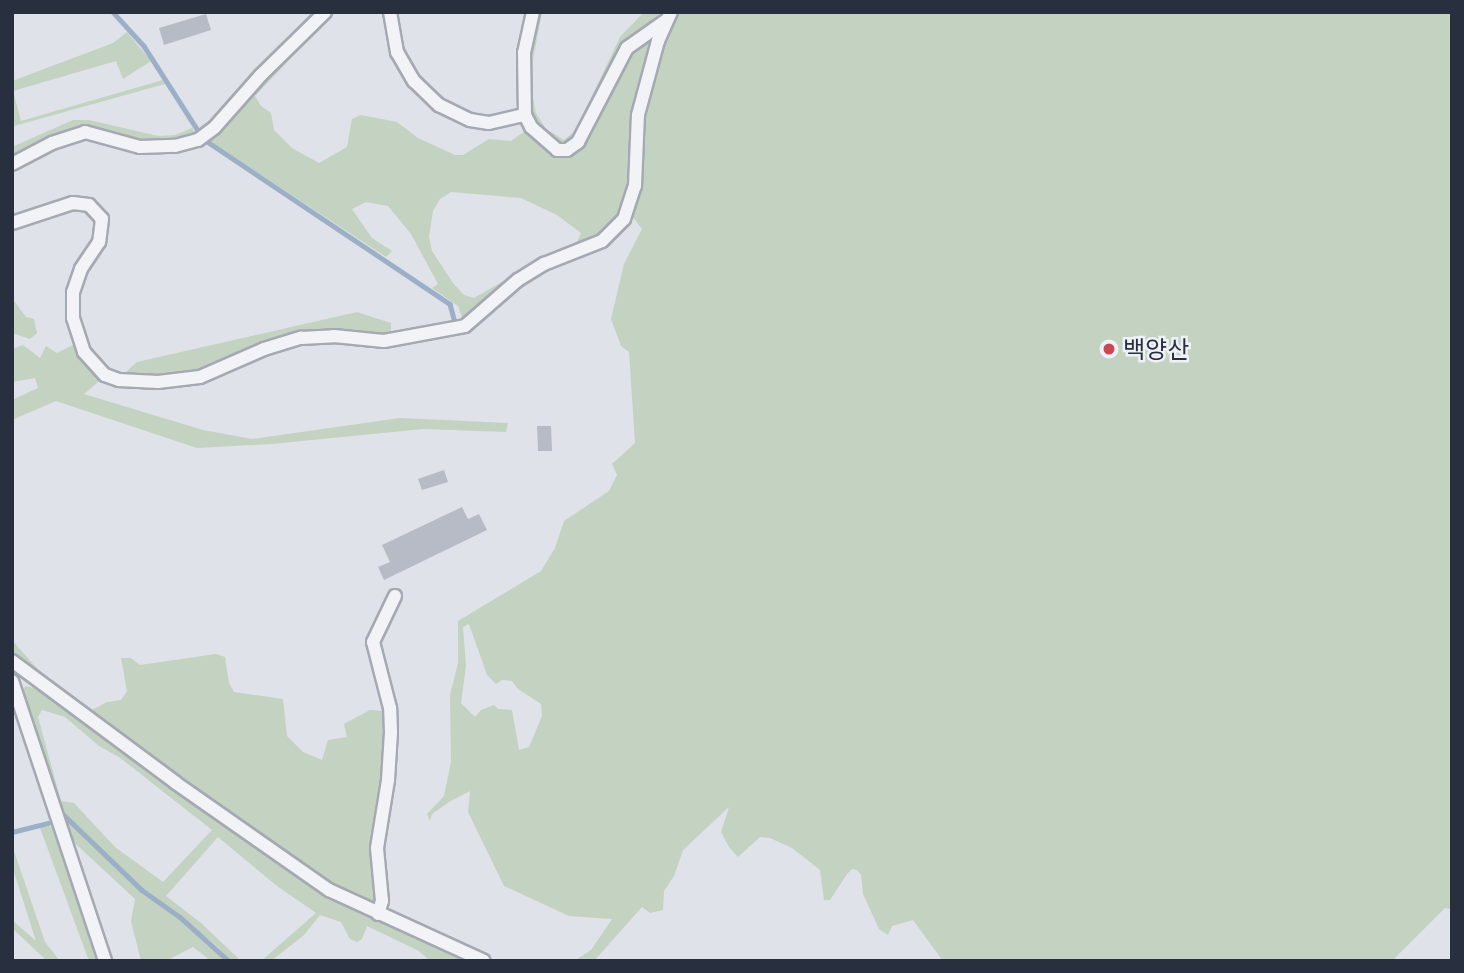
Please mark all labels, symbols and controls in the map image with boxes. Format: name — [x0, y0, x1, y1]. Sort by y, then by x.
place label: 백양산 — [1123, 335, 1189, 363]
marker: 백양산 — [1101, 341, 1117, 357]

